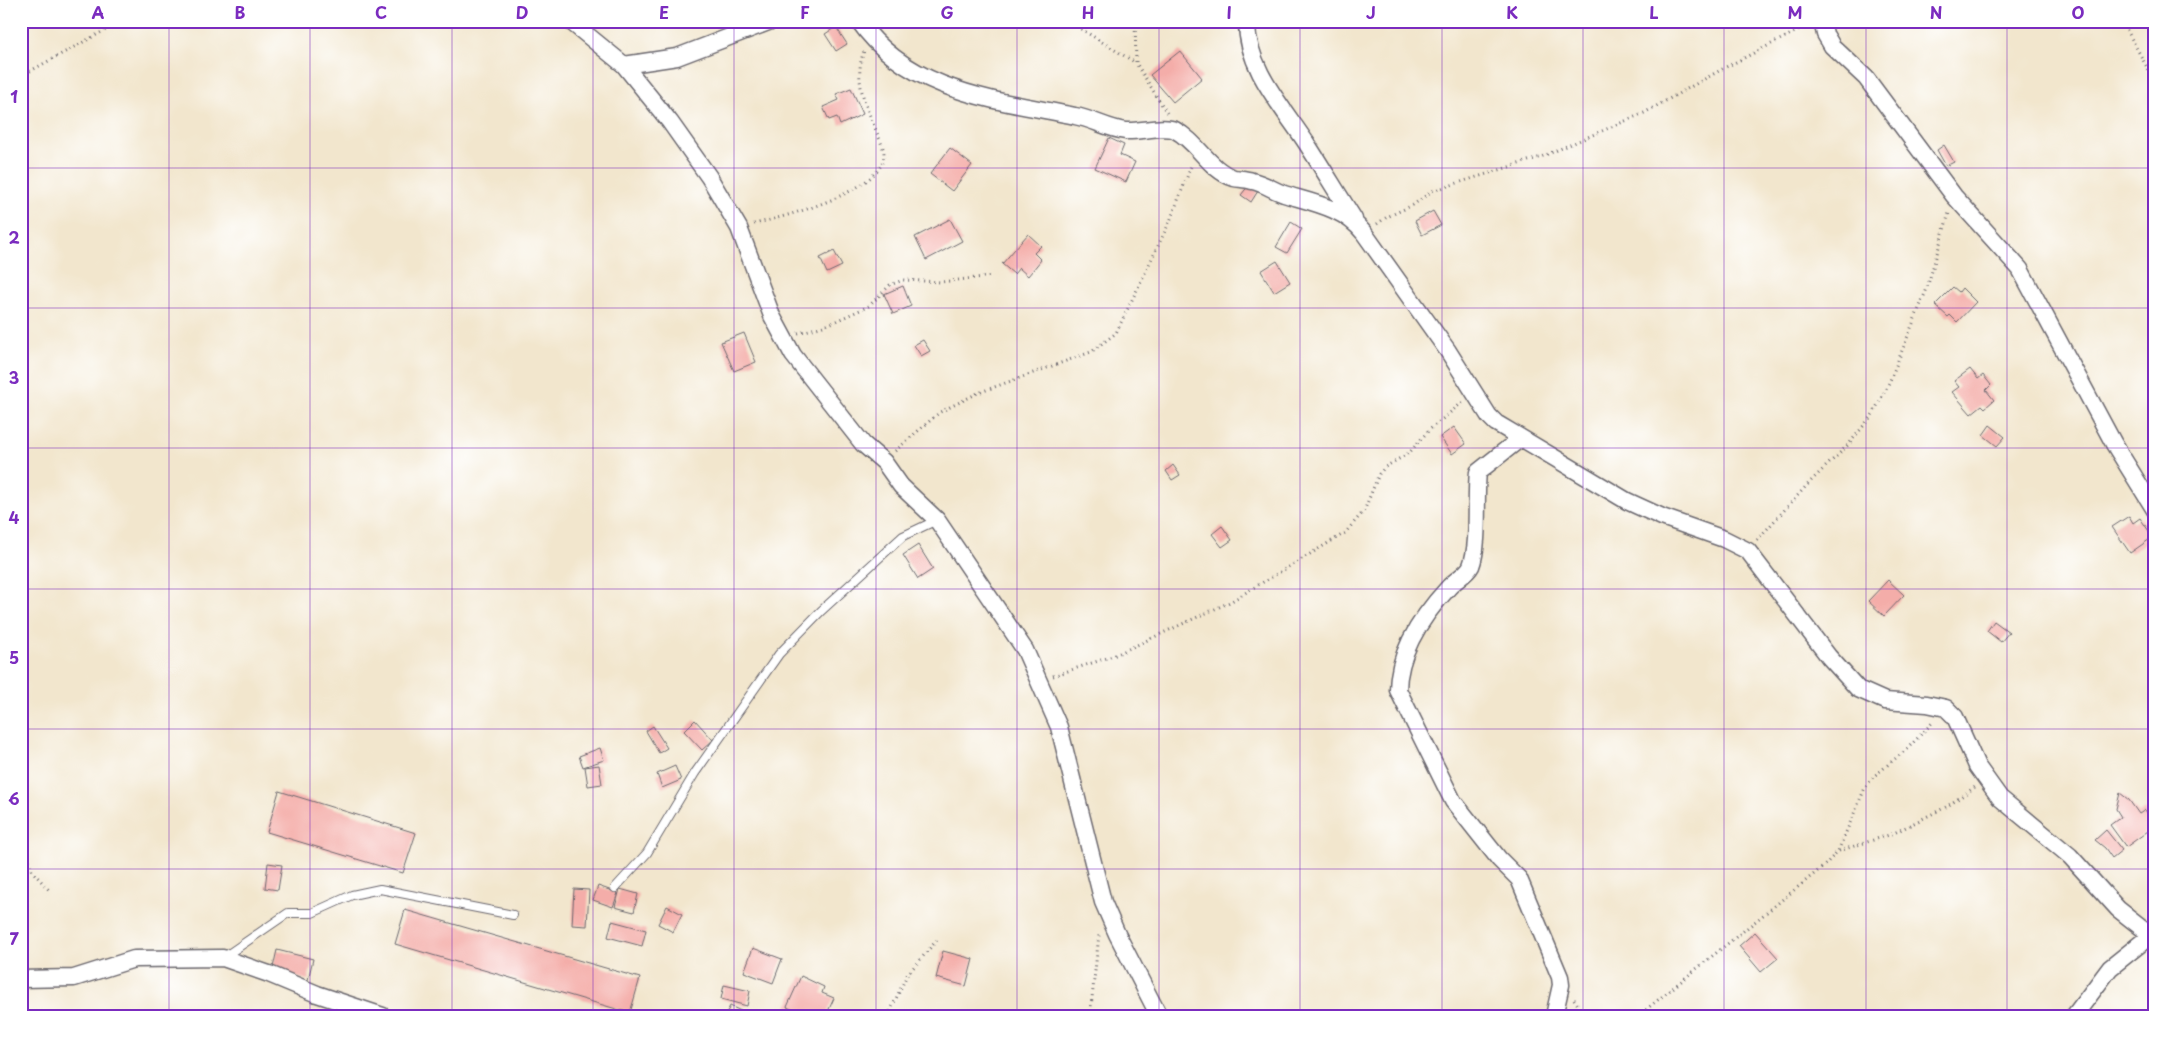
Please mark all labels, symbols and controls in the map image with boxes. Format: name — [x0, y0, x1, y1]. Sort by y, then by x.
text: A — [92, 0, 105, 24]
text: B — [235, 0, 246, 24]
text: C — [375, 0, 387, 24]
text: D — [516, 0, 528, 24]
text: E — [659, 0, 669, 24]
text: F — [800, 0, 810, 24]
text: G — [940, 0, 954, 24]
text: H — [1082, 0, 1094, 24]
text: I — [1226, 0, 1232, 24]
text: J — [1366, 0, 1376, 24]
text: K — [1506, 0, 1518, 24]
text: L — [1649, 0, 1659, 24]
text: M — [1787, 0, 1803, 24]
text: N — [1930, 0, 1942, 24]
text: O — [2072, 0, 2085, 24]
text: 1 — [10, 84, 18, 108]
text: 2 — [8, 225, 20, 249]
text: 3 — [9, 365, 19, 389]
text: 4 — [9, 505, 20, 529]
text: 5 — [9, 645, 19, 669]
text: 6 — [8, 786, 20, 810]
text: 7 — [9, 926, 19, 950]

